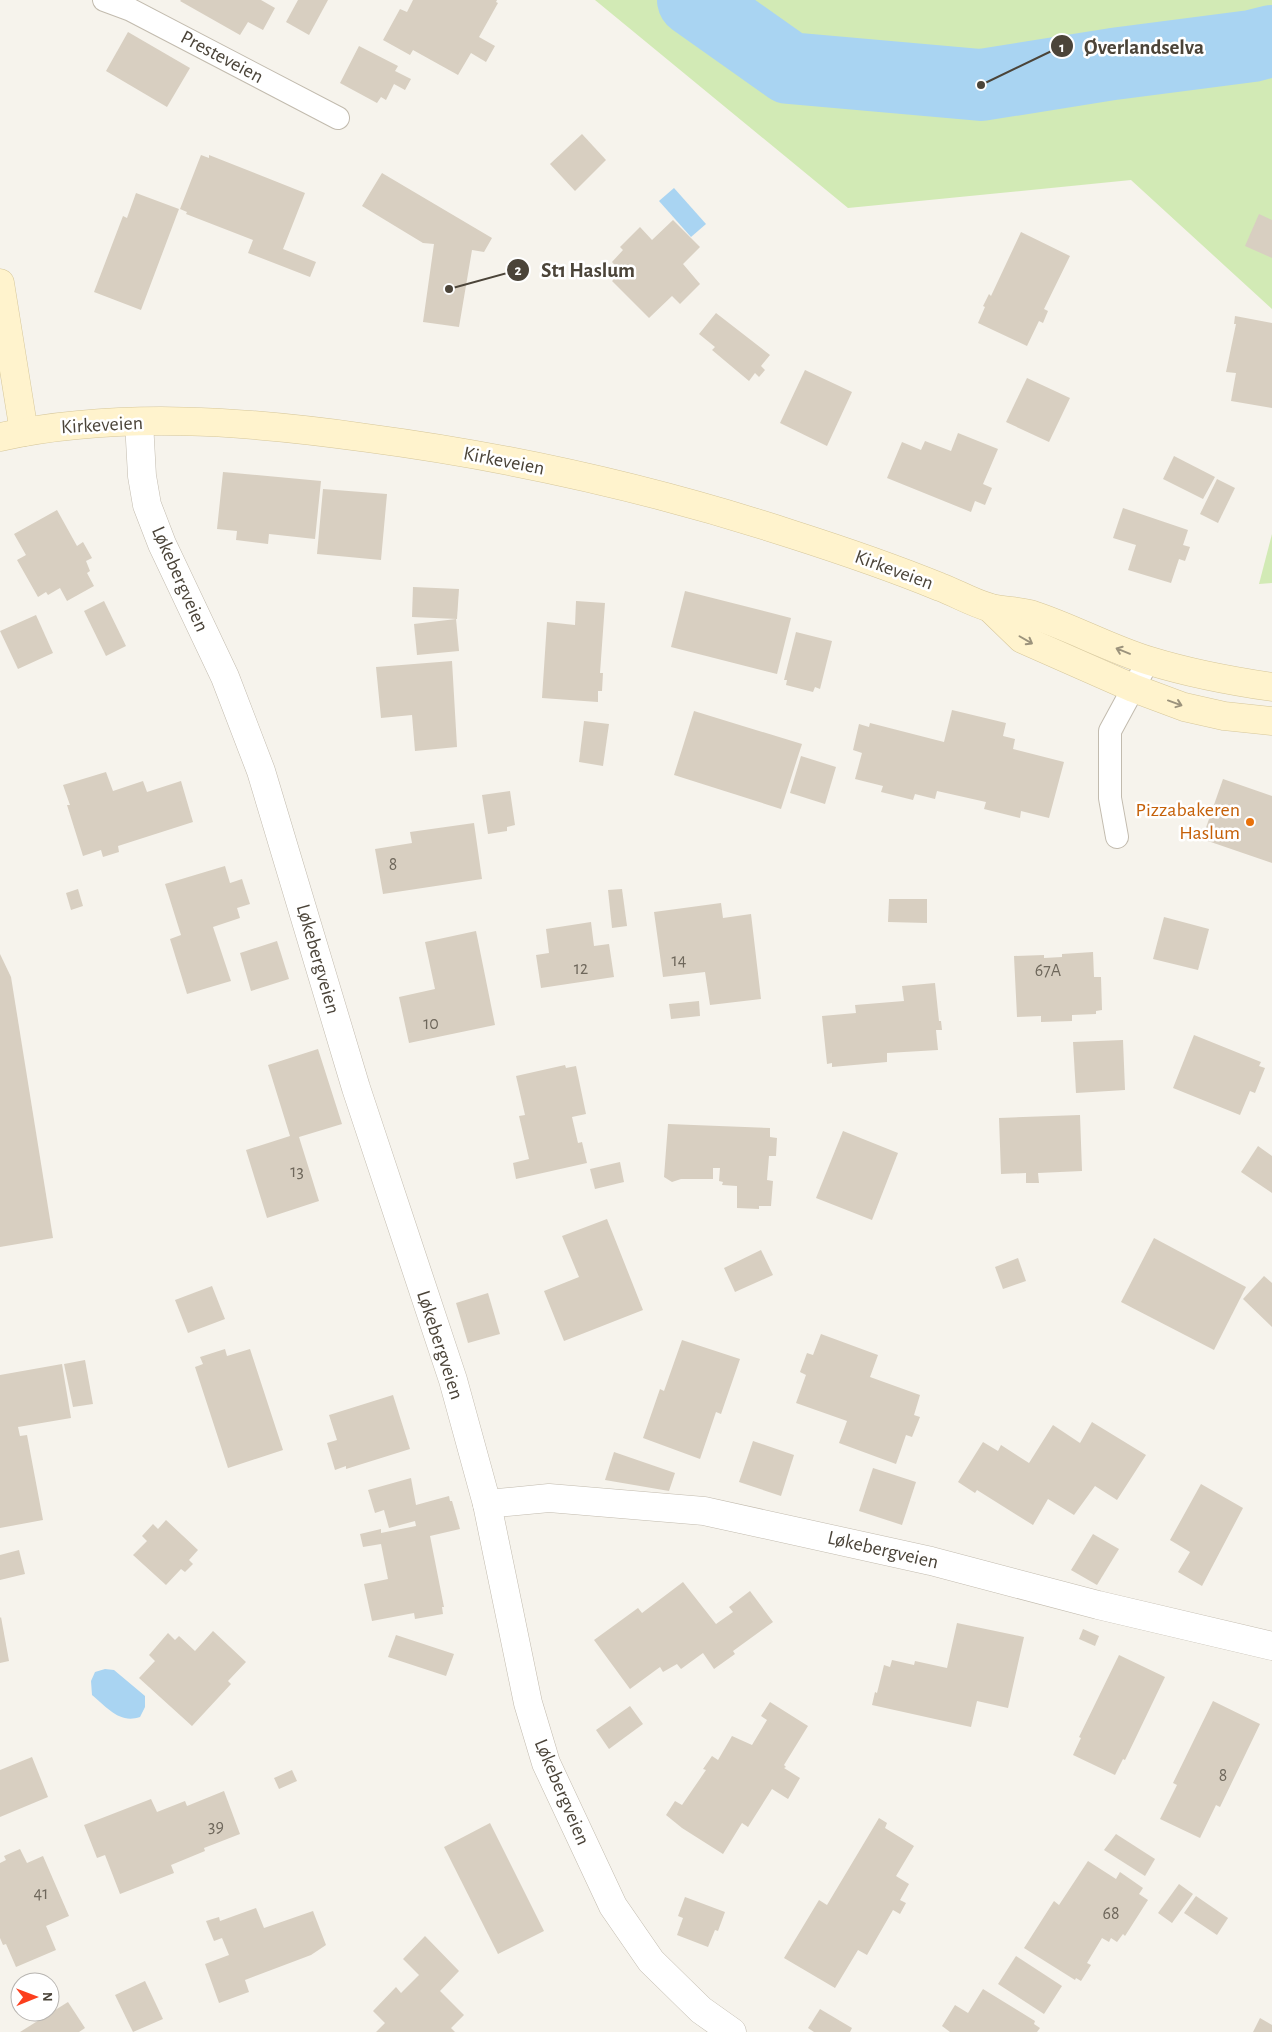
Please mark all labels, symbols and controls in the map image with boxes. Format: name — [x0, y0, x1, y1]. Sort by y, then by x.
street label: Presteveien — [177, 27, 267, 87]
callout: Øverlandselva — [1049, 28, 1214, 64]
text: Øverlandselva — [1084, 37, 1204, 58]
text: 1 — [1059, 40, 1065, 55]
callout: St1 Haslum — [506, 252, 645, 288]
text: St1 Haslum — [541, 260, 635, 281]
text: 2 — [514, 263, 522, 278]
street label: Kirkeveien — [61, 413, 143, 437]
street label: Kirkeveien — [462, 443, 546, 479]
street label: Løkebergveien — [148, 523, 212, 635]
street label: Kirkeveien — [852, 547, 936, 593]
one-way arrow — [1019, 635, 1033, 645]
one-way arrow — [1116, 645, 1131, 655]
one-way arrow — [1167, 699, 1183, 708]
place label: Pizzabakeren Haslum — [1136, 800, 1240, 843]
marker: Pizzabakeren Haslum — [1244, 816, 1256, 828]
house number: 8 — [389, 856, 397, 874]
street label: Løkebergveien — [293, 902, 343, 1016]
house number: 14 — [672, 952, 687, 970]
house number: 12 — [574, 960, 588, 978]
house number: 67A — [1035, 962, 1062, 980]
house number: 10 — [423, 1015, 439, 1033]
house number: 13 — [290, 1163, 304, 1181]
street label: Løkebergveien — [413, 1288, 467, 1402]
street label: Løkebergveien — [826, 1528, 940, 1572]
street label: Løkebergveien — [531, 1736, 593, 1848]
house number: 8 — [1219, 1767, 1227, 1785]
house number: 39 — [208, 1818, 224, 1836]
house number: 41 — [34, 1885, 48, 1903]
house number: 68 — [1103, 1905, 1120, 1923]
north arrow — [10, 1972, 60, 2022]
text: N — [40, 1992, 54, 2002]

